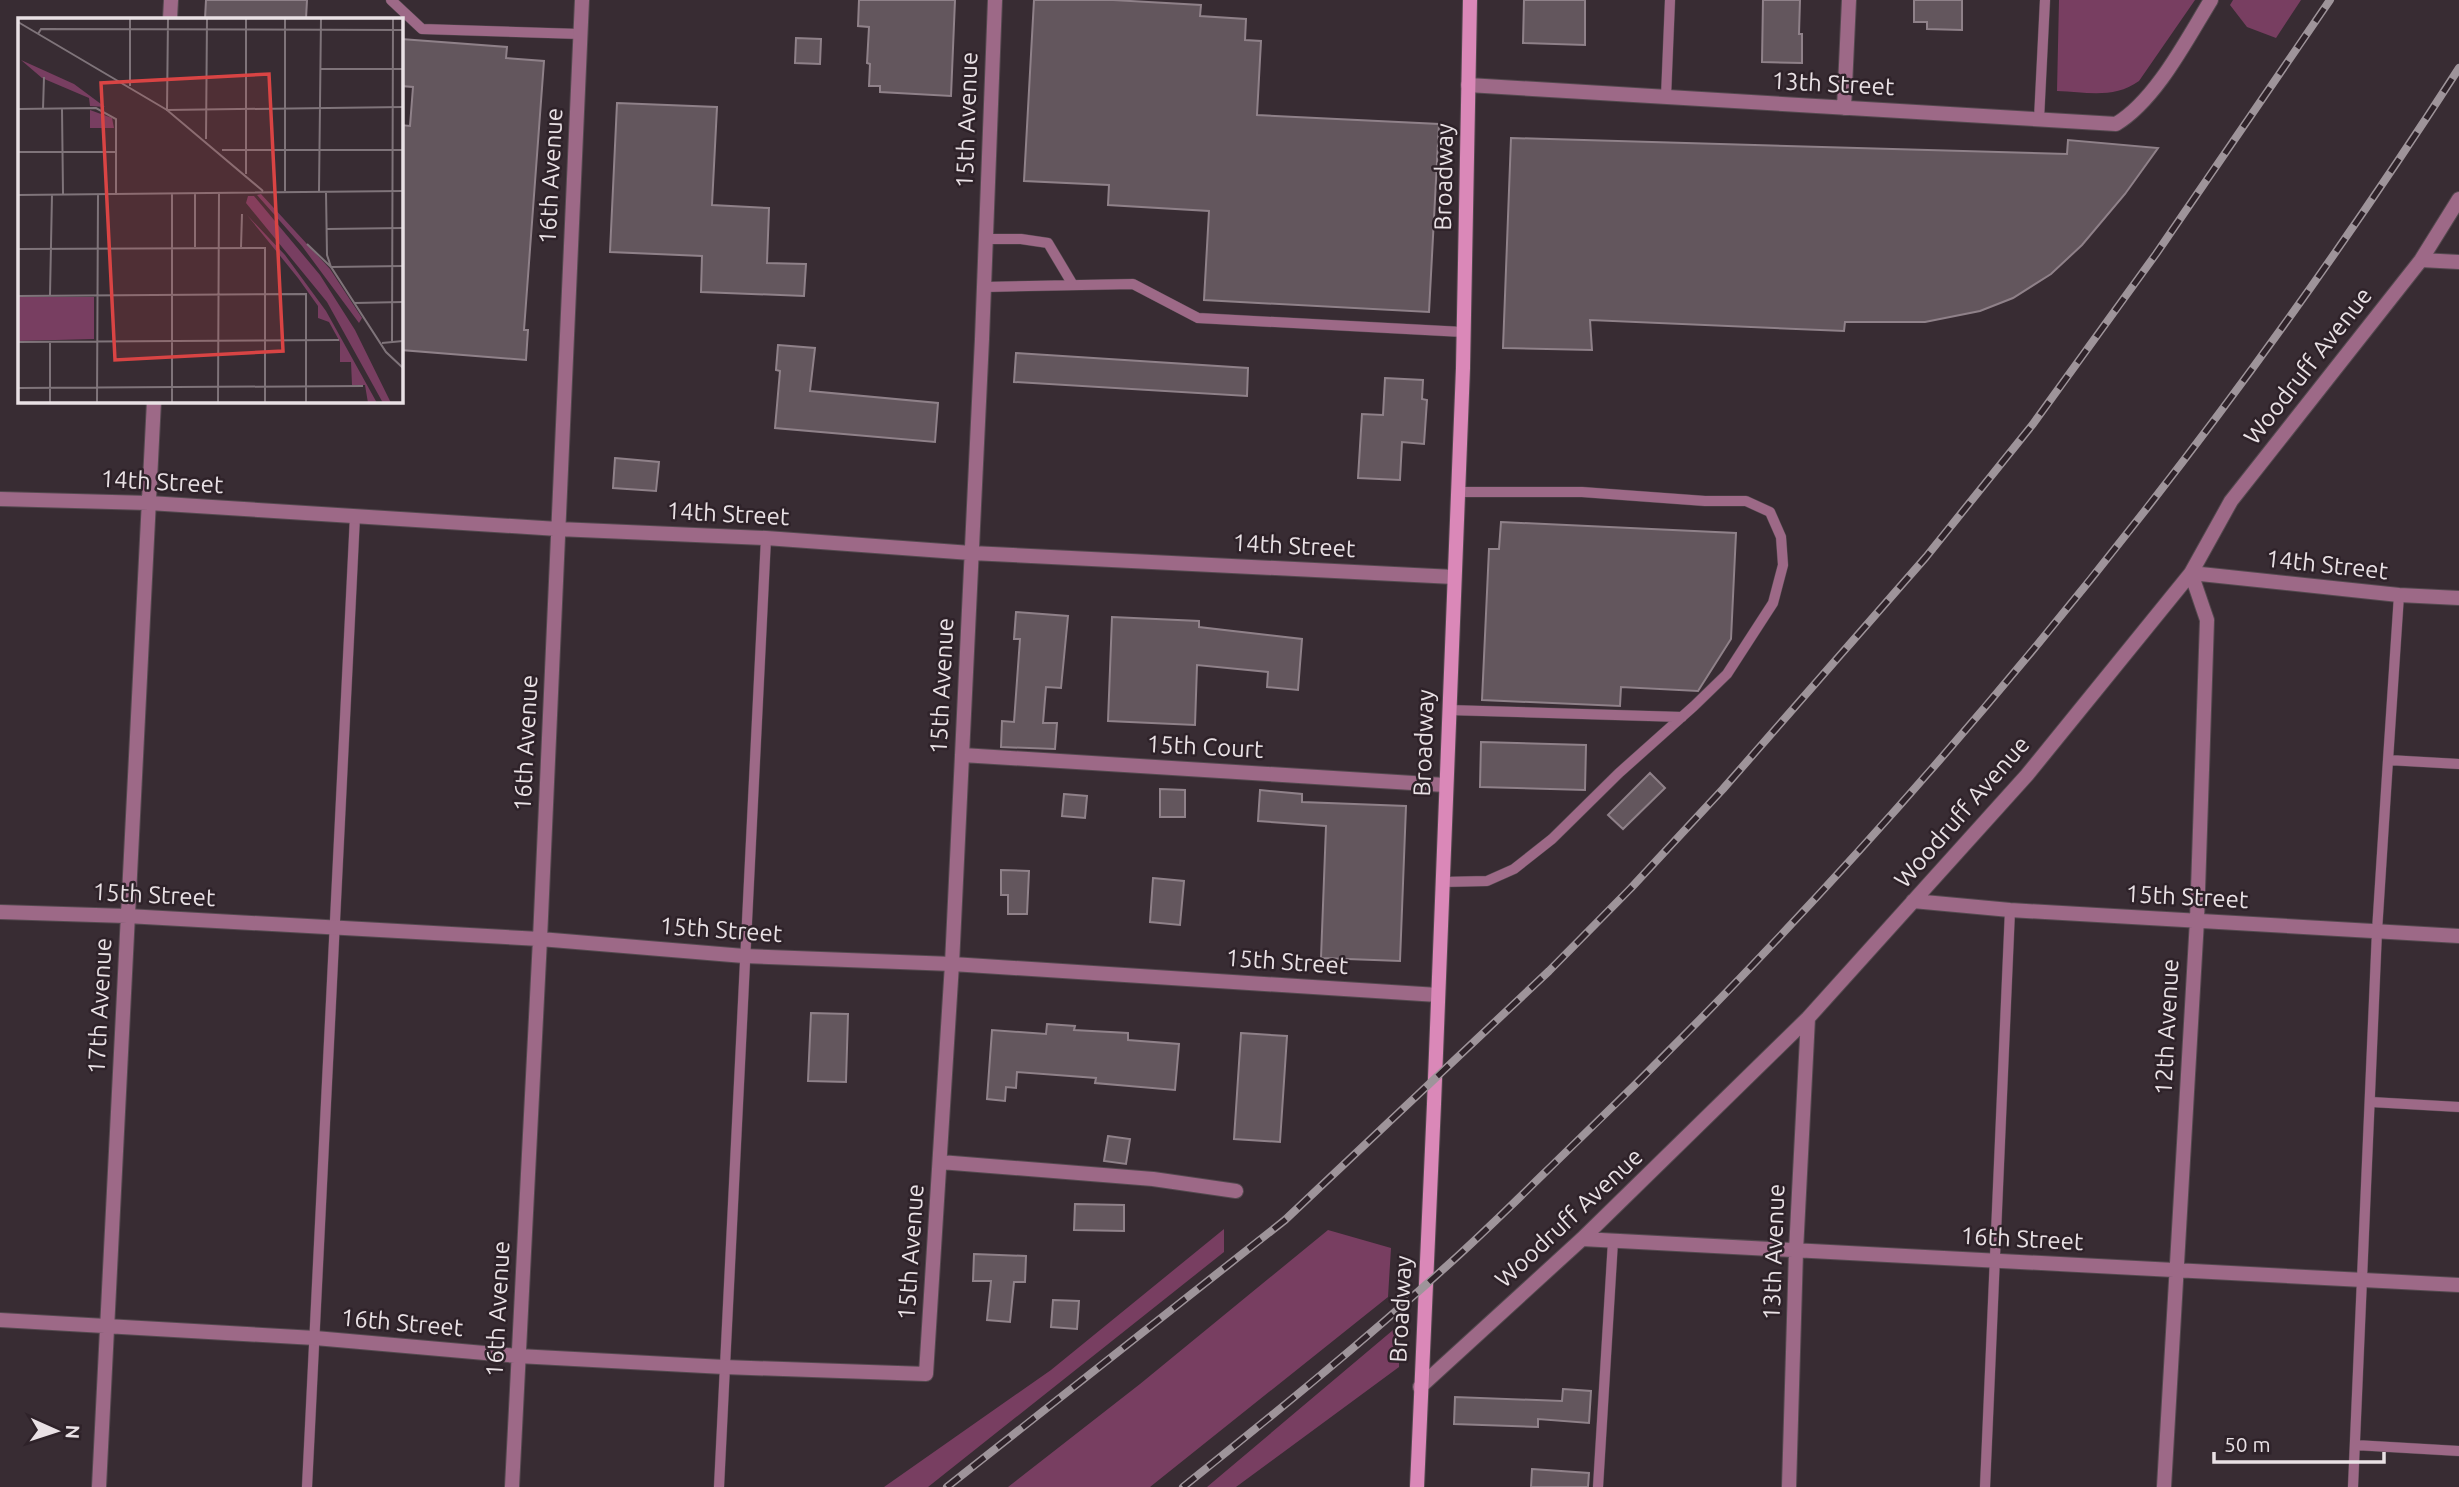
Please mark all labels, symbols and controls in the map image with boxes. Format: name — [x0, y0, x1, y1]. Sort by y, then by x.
inset map — [18, 18, 402, 402]
street label: 15th Avenue — [951, 51, 982, 189]
street label: 13th Street — [1771, 67, 1896, 100]
street label: 16th Avenue — [533, 107, 568, 245]
street label: Broadway — [1429, 123, 1458, 231]
street label: Woodruff Avenue — [2238, 282, 2377, 449]
street label: 14th Street — [100, 465, 225, 498]
street label: 14th Street — [666, 497, 791, 530]
street label: 14th Street — [1232, 529, 1357, 562]
street label: 14th Street — [2265, 545, 2390, 584]
street label: 15th Avenue — [924, 617, 959, 755]
street label: 16th Avenue — [508, 674, 543, 812]
street label: Broadway — [1408, 689, 1439, 797]
street label: 15th Court — [1146, 730, 1265, 763]
street label: Woodruff Avenue — [1889, 731, 2035, 893]
street label: 15th Street — [92, 878, 217, 911]
street label: 15th Street — [2125, 880, 2250, 913]
street label: 15th Street — [659, 912, 784, 947]
street label: 17th Avenue — [82, 937, 117, 1075]
street label: 15th Street — [1225, 944, 1350, 979]
street label: 12th Avenue — [2149, 958, 2184, 1096]
street label: Woodruff Avenue — [1489, 1142, 1648, 1293]
street label: 15th Avenue — [892, 1183, 929, 1321]
street label: 13th Avenue — [1758, 1183, 1789, 1321]
street label: 16th Street — [1960, 1222, 2085, 1255]
street label: 16th Avenue — [480, 1240, 515, 1378]
street label: Broadway — [1384, 1254, 1417, 1363]
street label: 16th Street — [340, 1304, 465, 1341]
north arrow — [21, 1396, 91, 1466]
scale bar — [2214, 1420, 2384, 1464]
text: N — [62, 1424, 84, 1440]
text: 50 m — [2224, 1432, 2271, 1456]

